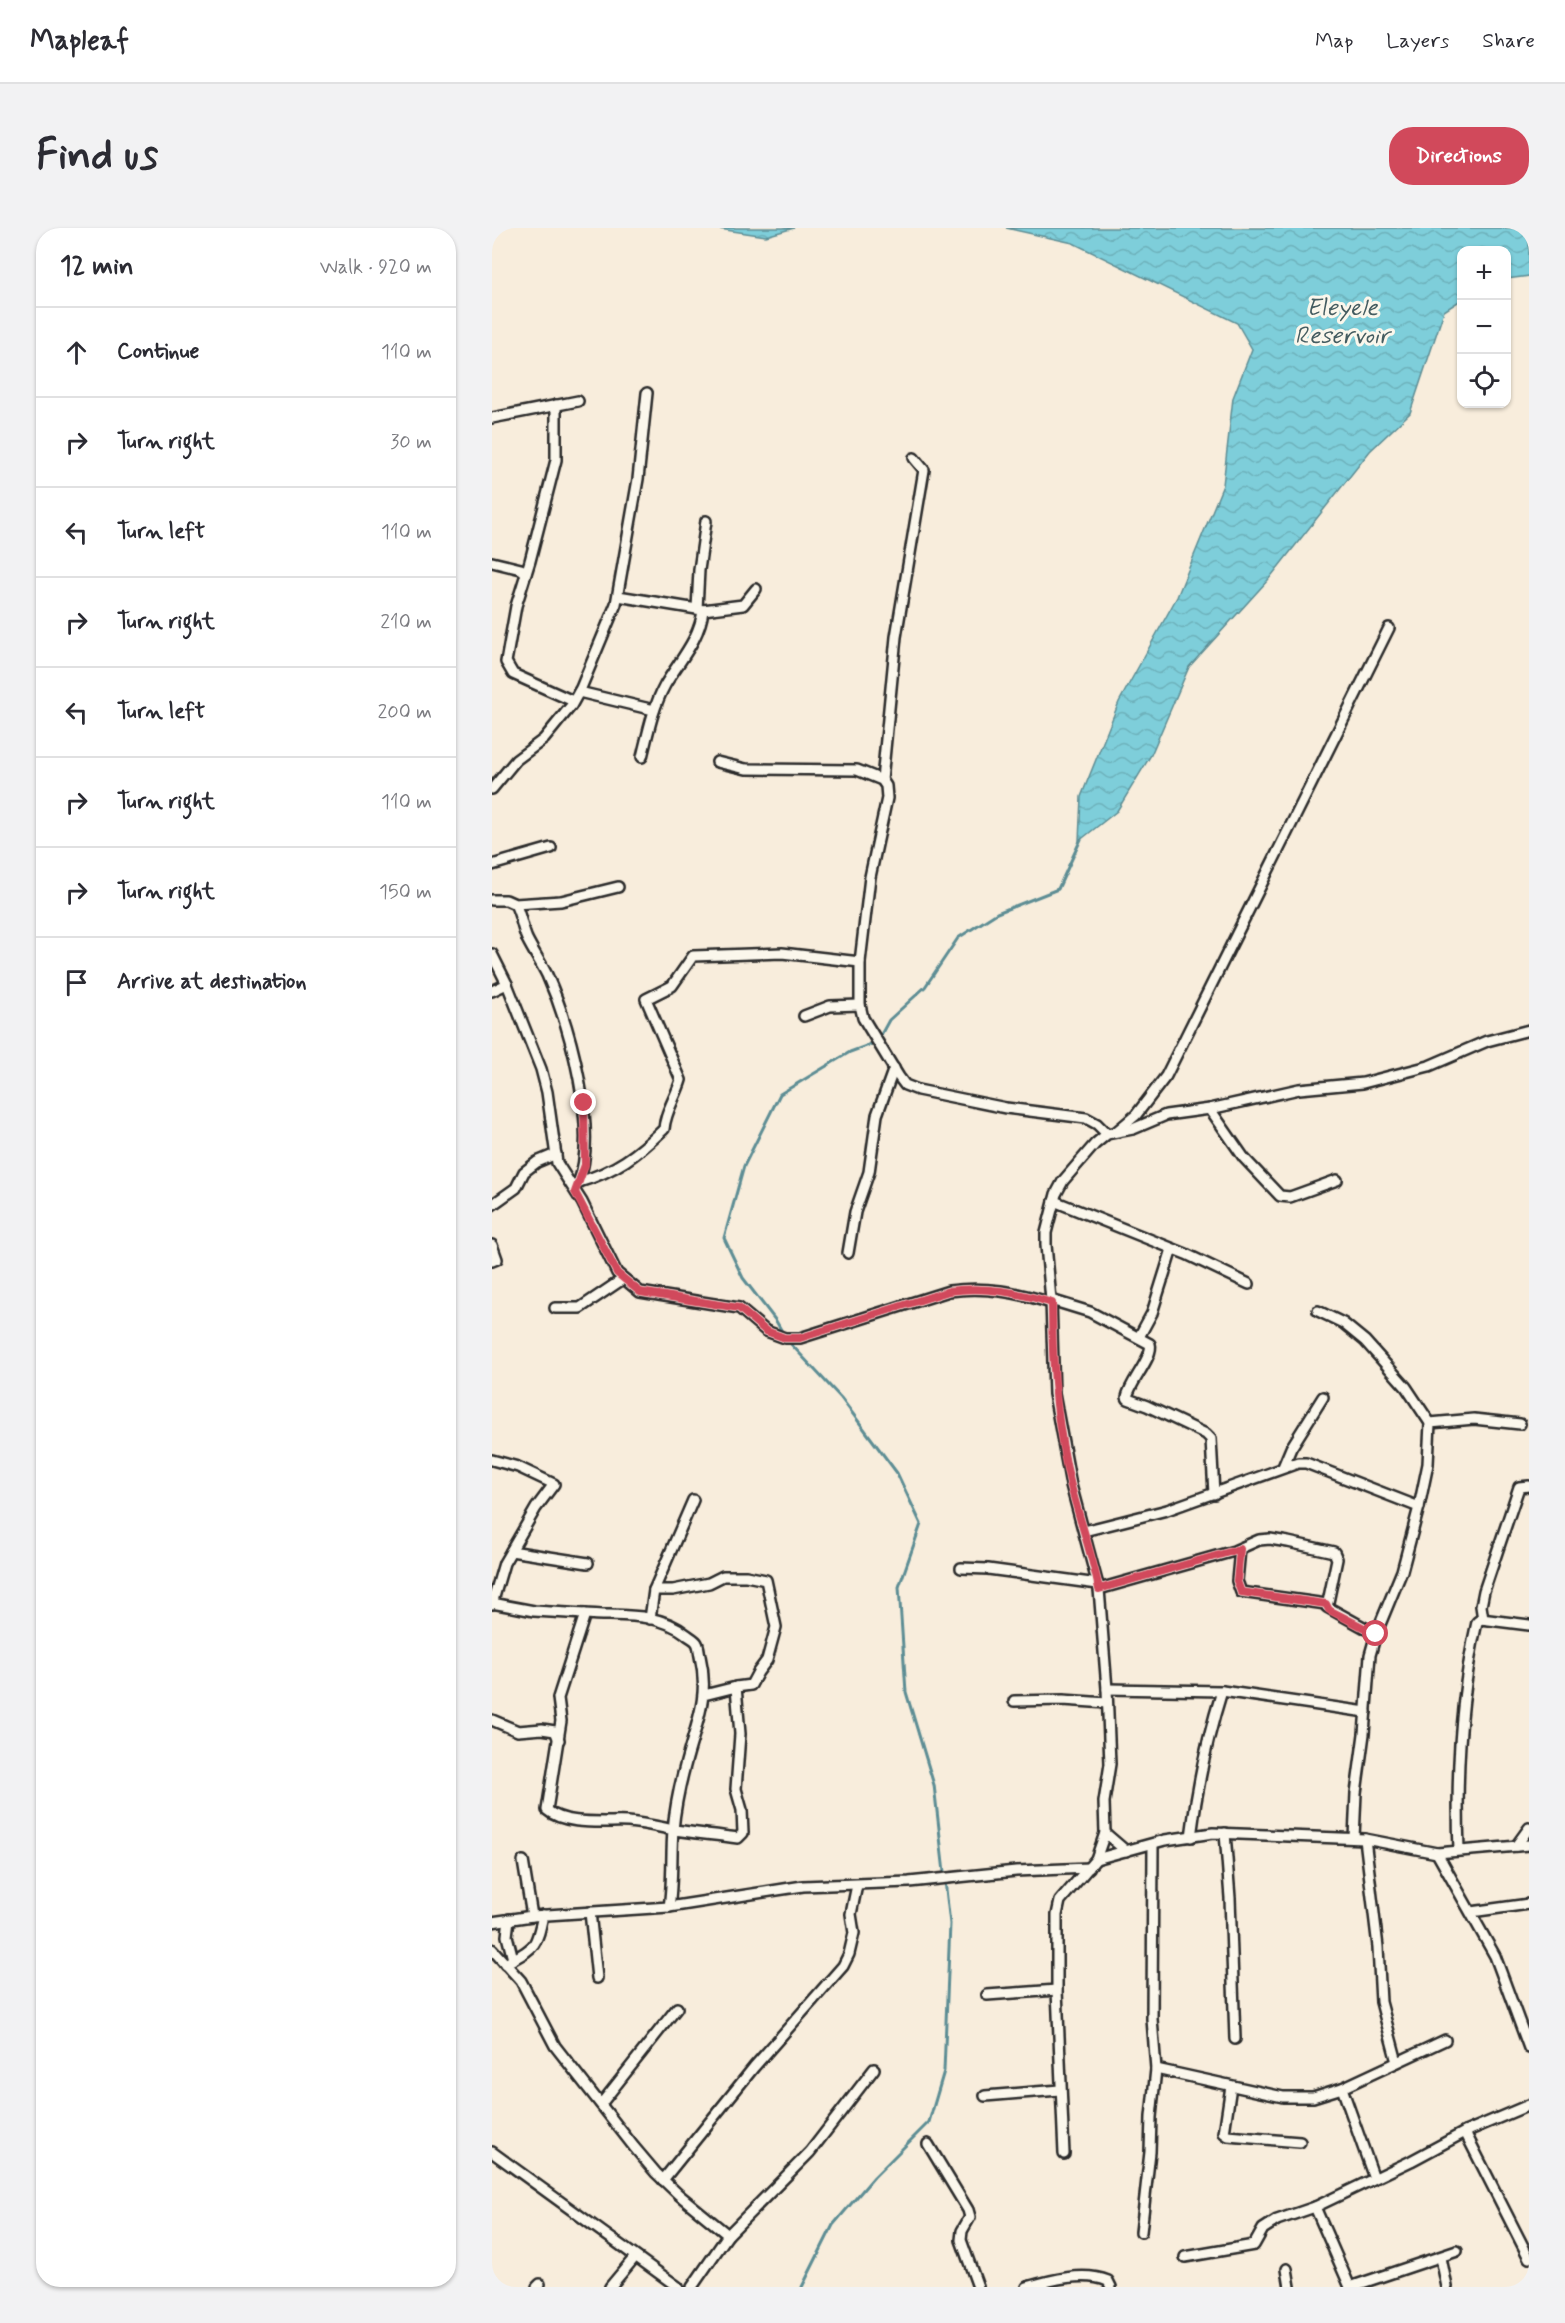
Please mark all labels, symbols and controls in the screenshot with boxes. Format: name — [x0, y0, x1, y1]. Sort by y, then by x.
text: Mapleaf — [30, 23, 129, 60]
text: Map — [1315, 27, 1353, 55]
text: Layers — [1386, 27, 1449, 55]
text: Share — [1482, 27, 1535, 55]
button: Directions — [1389, 127, 1529, 185]
text: Find us — [36, 129, 158, 184]
map controls — [1457, 246, 1511, 408]
button: + — [1457, 246, 1511, 300]
text: 12 min — [60, 250, 134, 284]
text: Walk · 920 m — [320, 254, 432, 281]
water label: Eleyele Reservoir — [1295, 293, 1392, 352]
button: − — [1457, 300, 1511, 354]
icon: ahead — [60, 336, 93, 369]
text: Continue — [117, 338, 199, 366]
text: 110 m — [381, 339, 432, 366]
button: locate — [1457, 354, 1511, 408]
icon: right — [60, 426, 93, 459]
text: Turn right — [117, 428, 215, 456]
text: 30 m — [390, 429, 432, 456]
icon: left — [60, 516, 93, 549]
text: Turn left — [117, 518, 205, 546]
text: 110 m — [381, 519, 432, 546]
icon: right — [60, 606, 93, 639]
text: Turn right — [117, 608, 215, 636]
text: 210 m — [380, 609, 432, 636]
icon: left — [60, 696, 93, 729]
text: Turn left — [117, 698, 205, 726]
text: 200 m — [377, 699, 432, 726]
icon: right — [60, 786, 93, 819]
text: Turn right — [117, 788, 215, 816]
text: 110 m — [381, 789, 432, 816]
icon: right — [60, 876, 93, 909]
text: Turn right — [117, 878, 215, 906]
text: 150 m — [379, 879, 432, 906]
icon: arrive — [60, 966, 93, 999]
text: Arrive at destination — [117, 968, 307, 996]
route end — [570, 1089, 596, 1115]
route start — [1362, 1620, 1388, 1646]

